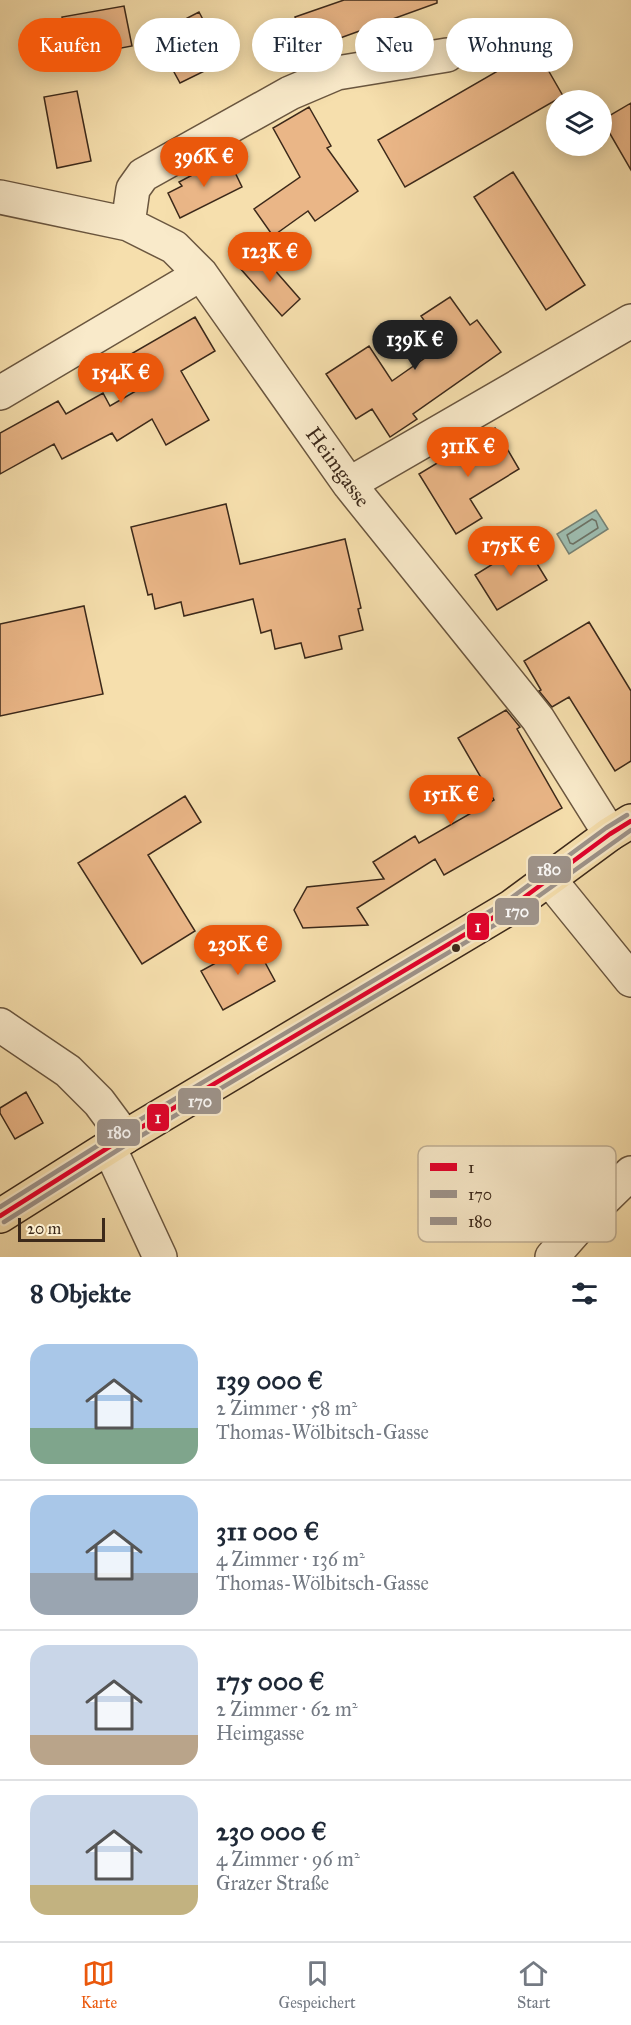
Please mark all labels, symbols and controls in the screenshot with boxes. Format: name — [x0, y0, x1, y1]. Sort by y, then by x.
chip: Kaufen — [18, 18, 122, 72]
chip: Mieten — [134, 18, 240, 72]
chip: Filter — [252, 18, 343, 72]
chip: Neu — [355, 18, 434, 72]
chip: Wohnung — [446, 18, 573, 72]
map controls — [546, 90, 612, 156]
button: layers — [546, 90, 612, 156]
pin: 396K € — [155, 137, 253, 188]
text: 396K € — [174, 144, 234, 168]
pin: 123K € — [221, 232, 319, 283]
text: 123K € — [242, 239, 298, 263]
pin: 139K € — [366, 320, 464, 371]
text: 139K € — [386, 327, 444, 351]
pin: 154K € — [72, 353, 170, 404]
text: 154K € — [92, 360, 150, 384]
street label: Heimgasse — [300, 422, 376, 512]
pin: 311K € — [419, 427, 517, 478]
text: 311K € — [441, 434, 495, 458]
pin: 175K € — [462, 526, 560, 577]
text: 175K € — [482, 533, 540, 557]
pin: 151K € — [402, 775, 500, 826]
text: 151K € — [423, 782, 479, 806]
line badge: 180 — [527, 855, 572, 884]
text: 180 — [537, 860, 561, 879]
line badge: 170 — [494, 897, 540, 926]
text: 170 — [505, 902, 529, 921]
line badge: 1 — [466, 912, 490, 941]
text: 1 — [475, 917, 482, 936]
pin: 230K € — [189, 925, 287, 976]
text: 230K € — [208, 932, 268, 956]
unlabelled marker — [450, 942, 462, 954]
line badge: 170 — [177, 1087, 222, 1115]
text: 170 — [188, 1092, 212, 1111]
line badge: 1 — [146, 1103, 170, 1132]
text: 1 — [155, 1108, 162, 1127]
line badge: 180 — [96, 1118, 141, 1147]
text: 180 — [107, 1123, 131, 1142]
legend — [418, 1146, 616, 1242]
text: 1 — [468, 1158, 474, 1177]
text: 170 — [468, 1185, 492, 1204]
text: 180 — [468, 1212, 492, 1231]
scale bar — [18, 1215, 105, 1242]
text: 20 m — [27, 1219, 61, 1238]
text: 8 Objekte — [30, 1277, 131, 1309]
icon: filters — [568, 1277, 601, 1310]
text: 139 000 € — [216, 1364, 323, 1396]
icon: home — [78, 1368, 150, 1440]
text: 2 Zimmer · 58 m² — [216, 1396, 357, 1420]
text: Thomas-Wölbitsch-Gasse — [216, 1420, 429, 1444]
text: 311 000 € — [216, 1515, 319, 1547]
icon: home — [78, 1519, 150, 1591]
text: 4 Zimmer · 136 m² — [216, 1547, 365, 1571]
text: Thomas-Wölbitsch-Gasse — [216, 1571, 429, 1595]
text: 175 000 € — [216, 1665, 325, 1697]
icon: home — [78, 1669, 150, 1741]
text: 2 Zimmer · 62 m² — [216, 1697, 358, 1721]
text: Heimgasse — [216, 1721, 304, 1745]
text: 230 000 € — [216, 1815, 327, 1847]
icon: home — [78, 1819, 150, 1891]
text: 4 Zimmer · 96 m² — [216, 1847, 360, 1871]
text: Grazer Straße — [216, 1871, 329, 1895]
tab: Karte — [81, 1957, 117, 2012]
tab: Gespeichert — [279, 1957, 356, 2012]
tab: Start — [517, 1957, 550, 2012]

